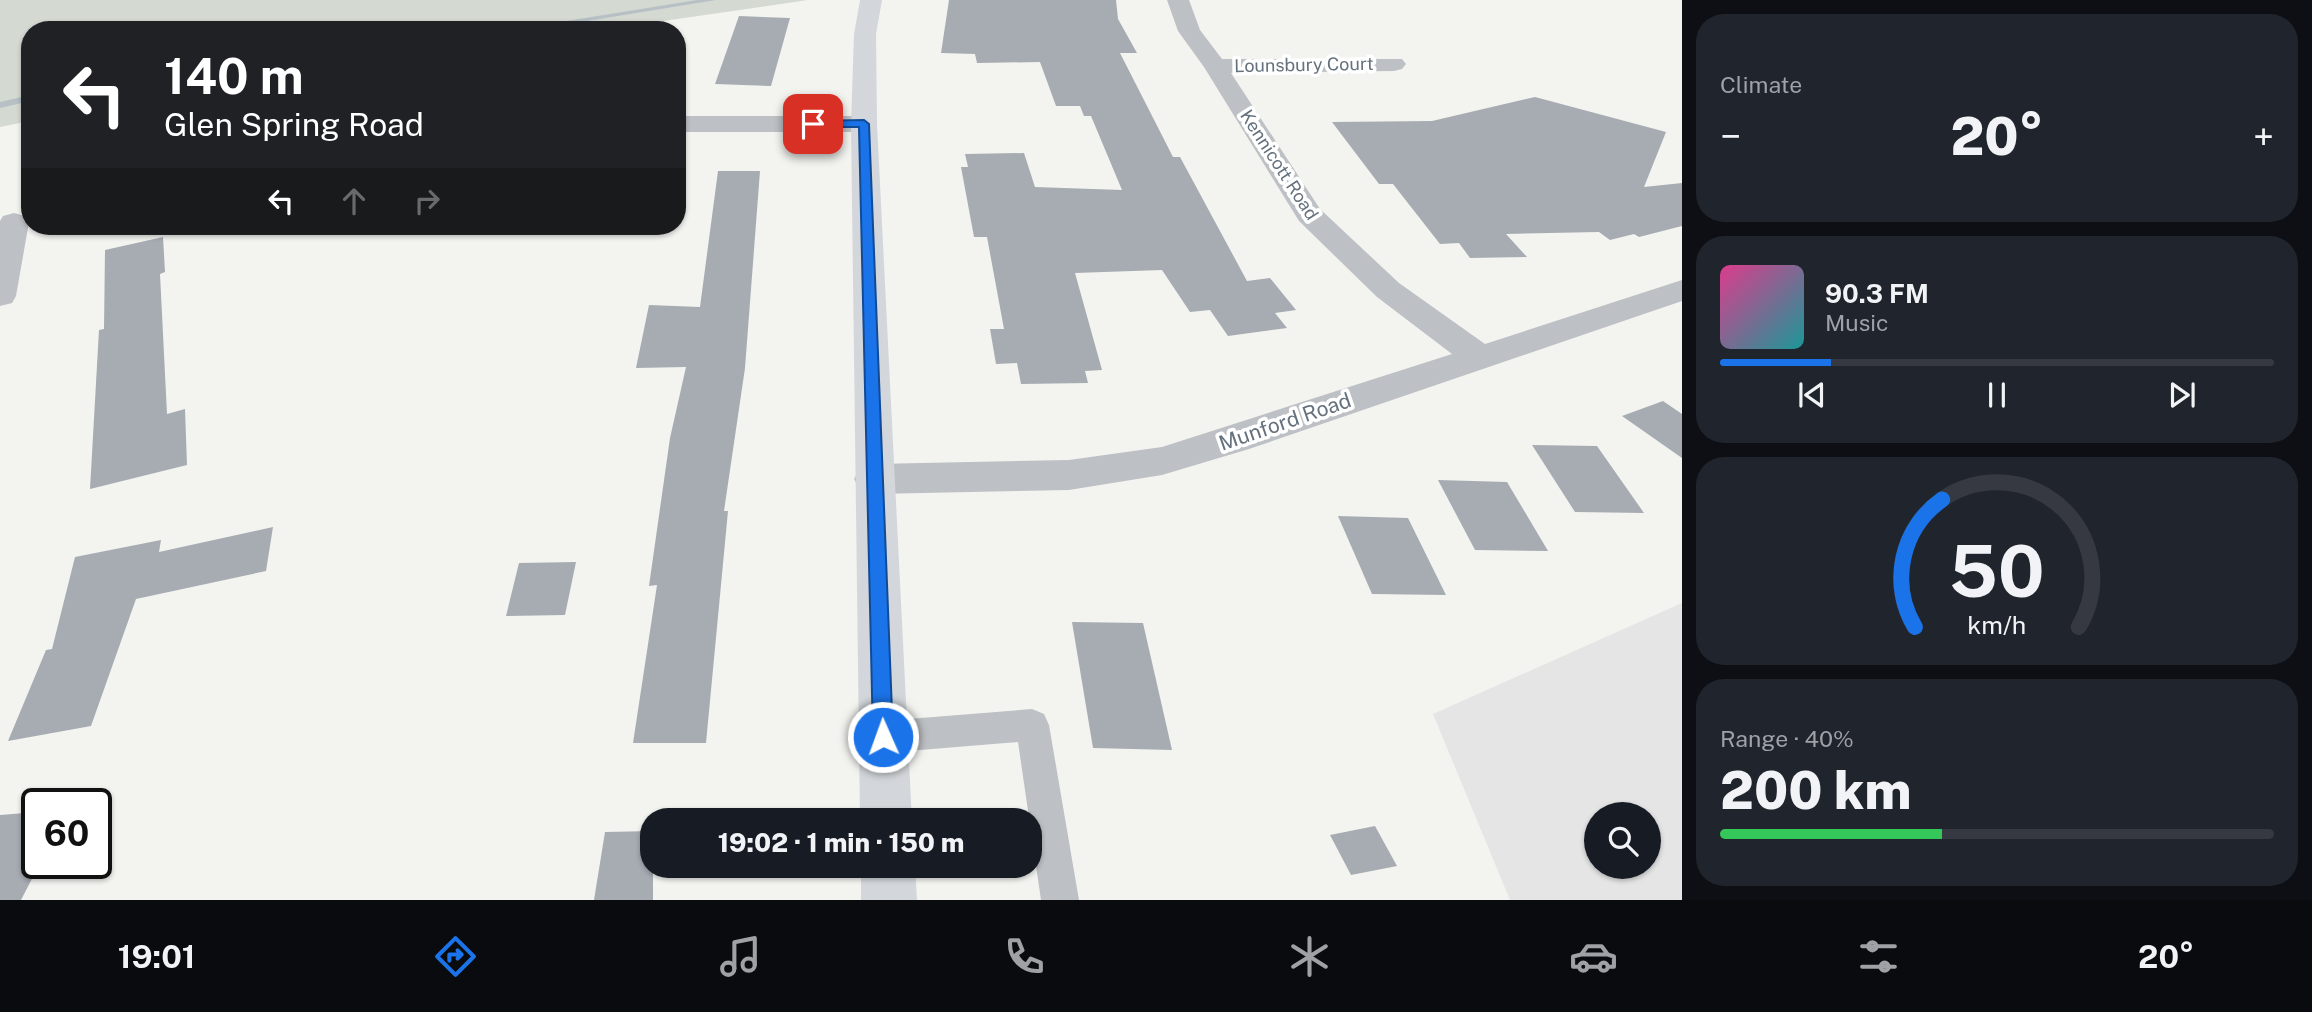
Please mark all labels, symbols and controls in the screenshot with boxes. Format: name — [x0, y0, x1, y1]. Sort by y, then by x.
text: 140 m — [164, 47, 304, 105]
icon: left — [49, 49, 140, 140]
street label: Lounsbury Court — [1234, 53, 1374, 76]
text: Climate — [1720, 71, 1802, 98]
pin — [783, 94, 843, 154]
icon: arrive — [794, 105, 832, 143]
text: Glen Spring Road — [164, 106, 424, 143]
street label: Kennicott Road — [1236, 106, 1323, 224]
text: 20° — [1950, 106, 2044, 167]
text: − — [1720, 114, 1741, 159]
text: + — [2253, 114, 2274, 159]
icon: left — [262, 182, 300, 220]
icon: ahead — [335, 182, 373, 220]
icon: right — [408, 182, 446, 220]
text: 90.3 FM — [1825, 278, 1929, 309]
text: Music — [1825, 309, 1889, 336]
icon: previous — [1793, 376, 1831, 414]
icon: pause — [1978, 376, 2016, 414]
icon: next — [2163, 376, 2201, 414]
street label: Munford Road — [1215, 387, 1354, 456]
text: 50 — [1949, 528, 2045, 613]
text: km/h — [1968, 610, 2026, 640]
position arrow — [846, 700, 920, 774]
text: Range · 40% — [1720, 725, 1854, 752]
text: 200 km — [1720, 760, 1912, 821]
speed limit sign: 60 — [21, 788, 112, 879]
map controls — [1584, 802, 1661, 879]
button: search — [1584, 802, 1661, 879]
text: 19:02 · 1 min · 150 m — [718, 827, 964, 858]
icon: directions — [431, 932, 480, 981]
icon: music — [716, 932, 765, 981]
icon: phone — [1000, 932, 1049, 981]
icon: climate — [1285, 932, 1334, 981]
icon: car — [1569, 932, 1618, 981]
icon: filters — [1854, 932, 1903, 981]
text: 19:01 — [118, 938, 195, 975]
text: 20° — [2138, 938, 2194, 975]

